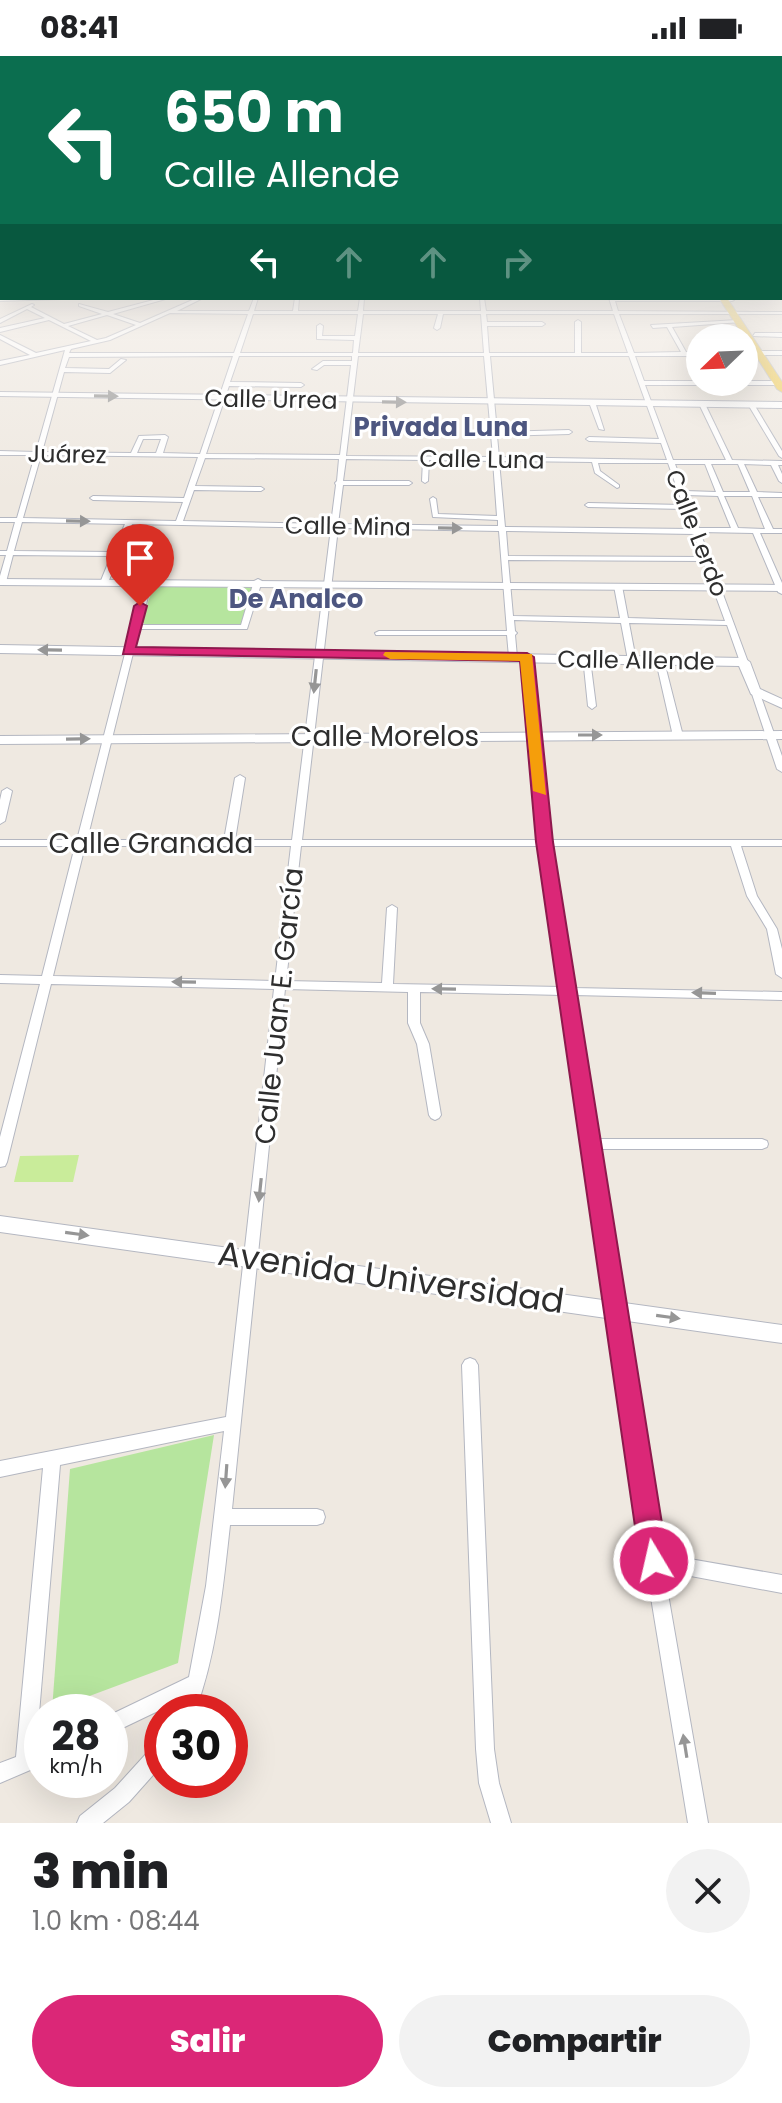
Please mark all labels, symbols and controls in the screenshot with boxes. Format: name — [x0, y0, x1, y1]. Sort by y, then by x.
text: 08:41 — [40, 6, 119, 49]
text: 650 m — [164, 73, 344, 152]
icon: left — [32, 88, 136, 192]
text: Calle Allende — [164, 149, 400, 200]
icon: left — [243, 240, 287, 284]
icon: ahead — [327, 240, 371, 284]
icon: ahead — [411, 240, 455, 284]
icon: right — [495, 240, 539, 284]
north arrow — [686, 324, 758, 396]
map controls — [686, 324, 758, 396]
street label: Calle Urrea — [204, 381, 338, 417]
one-way arrow — [94, 390, 119, 402]
one-way arrow — [382, 395, 407, 408]
district label: Privada Luna — [354, 409, 528, 445]
street label: Juárez — [27, 437, 107, 471]
street label: Calle Luna — [419, 441, 545, 477]
street label: Calle Lerdo — [658, 465, 736, 601]
street label: Calle Mina — [285, 508, 411, 544]
one-way arrow — [66, 515, 91, 527]
one-way arrow — [438, 522, 463, 534]
pin — [106, 524, 174, 606]
icon: arrive — [118, 536, 162, 580]
district label: De Analco — [229, 581, 363, 617]
street label: Calle Allende — [557, 642, 715, 678]
one-way arrow — [37, 644, 62, 656]
one-way arrow — [309, 669, 322, 694]
street label: Calle Morelos — [291, 717, 479, 756]
one-way arrow — [578, 729, 603, 742]
one-way arrow — [66, 733, 91, 745]
street label: Calle Granada — [48, 824, 254, 863]
street label: Calle Juan E. García — [245, 866, 313, 1146]
one-way arrow — [171, 975, 196, 988]
one-way arrow — [431, 983, 456, 995]
one-way arrow — [691, 987, 716, 1000]
one-way arrow — [253, 1178, 266, 1203]
one-way arrow — [65, 1228, 90, 1241]
street label: Avenida Universidad — [215, 1229, 567, 1325]
one-way arrow — [655, 1311, 680, 1324]
one-way arrow — [219, 1464, 232, 1489]
position arrow — [612, 1519, 696, 1603]
speed limit sign: 30 — [144, 1694, 248, 1798]
text: 28 — [52, 1708, 100, 1764]
one-way arrow — [678, 1733, 691, 1758]
text: km/h — [49, 1752, 103, 1780]
text: 3 min — [32, 1838, 169, 1905]
button: close — [666, 1849, 750, 1933]
text: 1.0 km · 08:44 — [32, 1903, 200, 1939]
button: Salir — [32, 1995, 383, 2087]
button: Compartir — [399, 1995, 750, 2087]

